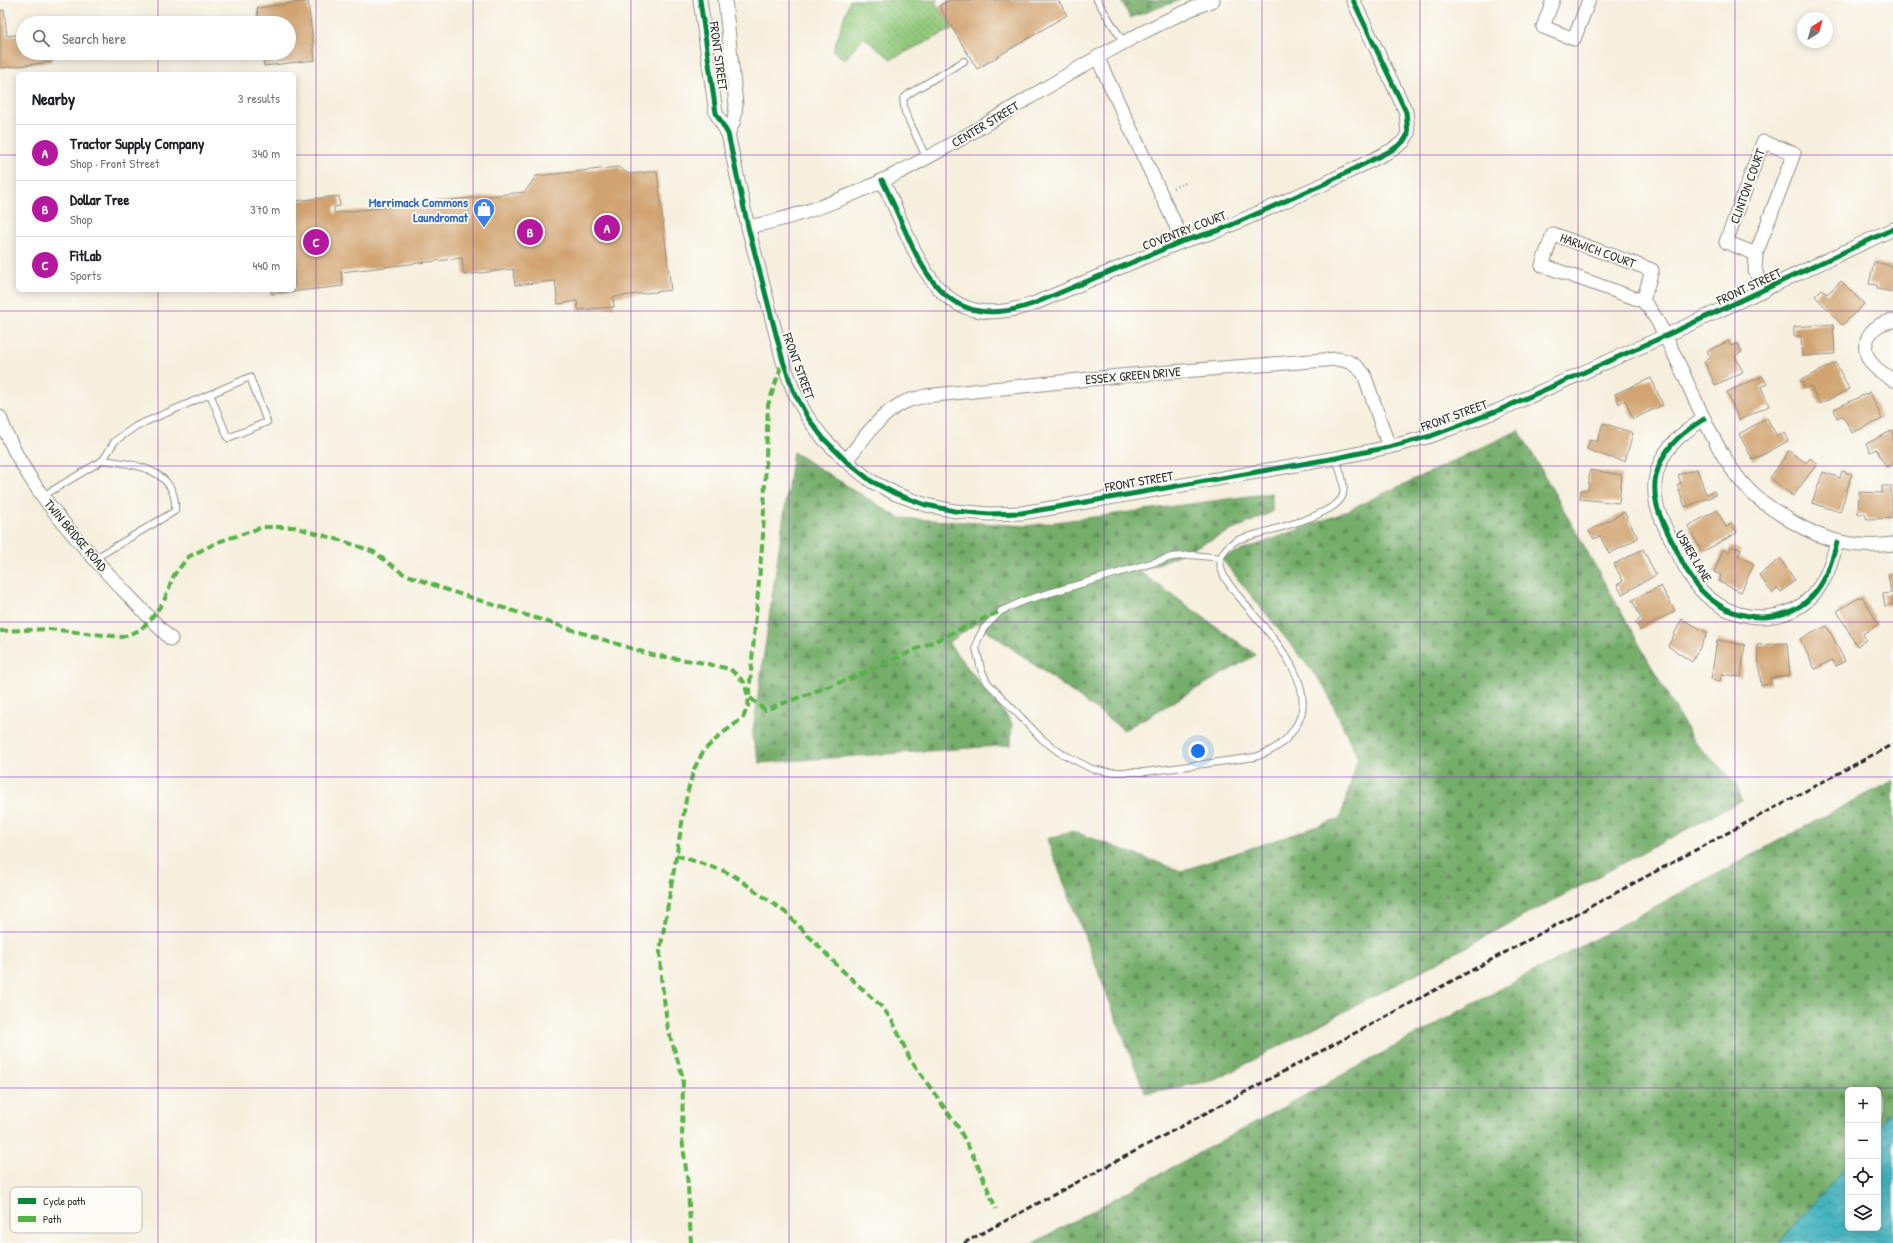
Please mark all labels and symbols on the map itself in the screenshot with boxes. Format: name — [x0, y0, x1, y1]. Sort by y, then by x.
north arrow — [1797, 12, 1833, 48]
street label: FRONT STREET — [705, 19, 733, 93]
street label: CENTER STREET — [948, 96, 1023, 151]
street label: CLINTON COURT — [1725, 145, 1769, 226]
place label: Merrimack Commons Laundromat — [369, 193, 469, 226]
shop icon: Merrimack Commons Laundromat — [471, 196, 497, 229]
street label: COVENTRY COURT — [1139, 205, 1229, 254]
pin: A — [594, 213, 620, 243]
pin: B — [517, 217, 543, 247]
pin: C — [303, 227, 329, 257]
street label: HARWICH COURT — [1558, 228, 1639, 272]
street label: FRONT STREET — [1713, 263, 1785, 309]
street label: FRONT STREET — [778, 329, 820, 403]
street label: ESSEX GREEN DRIVE — [1084, 362, 1182, 388]
street label: FRONT STREET — [1417, 394, 1491, 436]
street label: FRONT STREET — [1102, 466, 1176, 496]
street label: TWIN BRIDGE ROAD — [40, 495, 112, 576]
street label: USHER LANE — [1671, 527, 1717, 586]
your location — [1188, 741, 1208, 761]
legend — [10, 1187, 142, 1233]
text: Cycle path — [43, 1194, 86, 1208]
text: Path — [43, 1212, 61, 1226]

